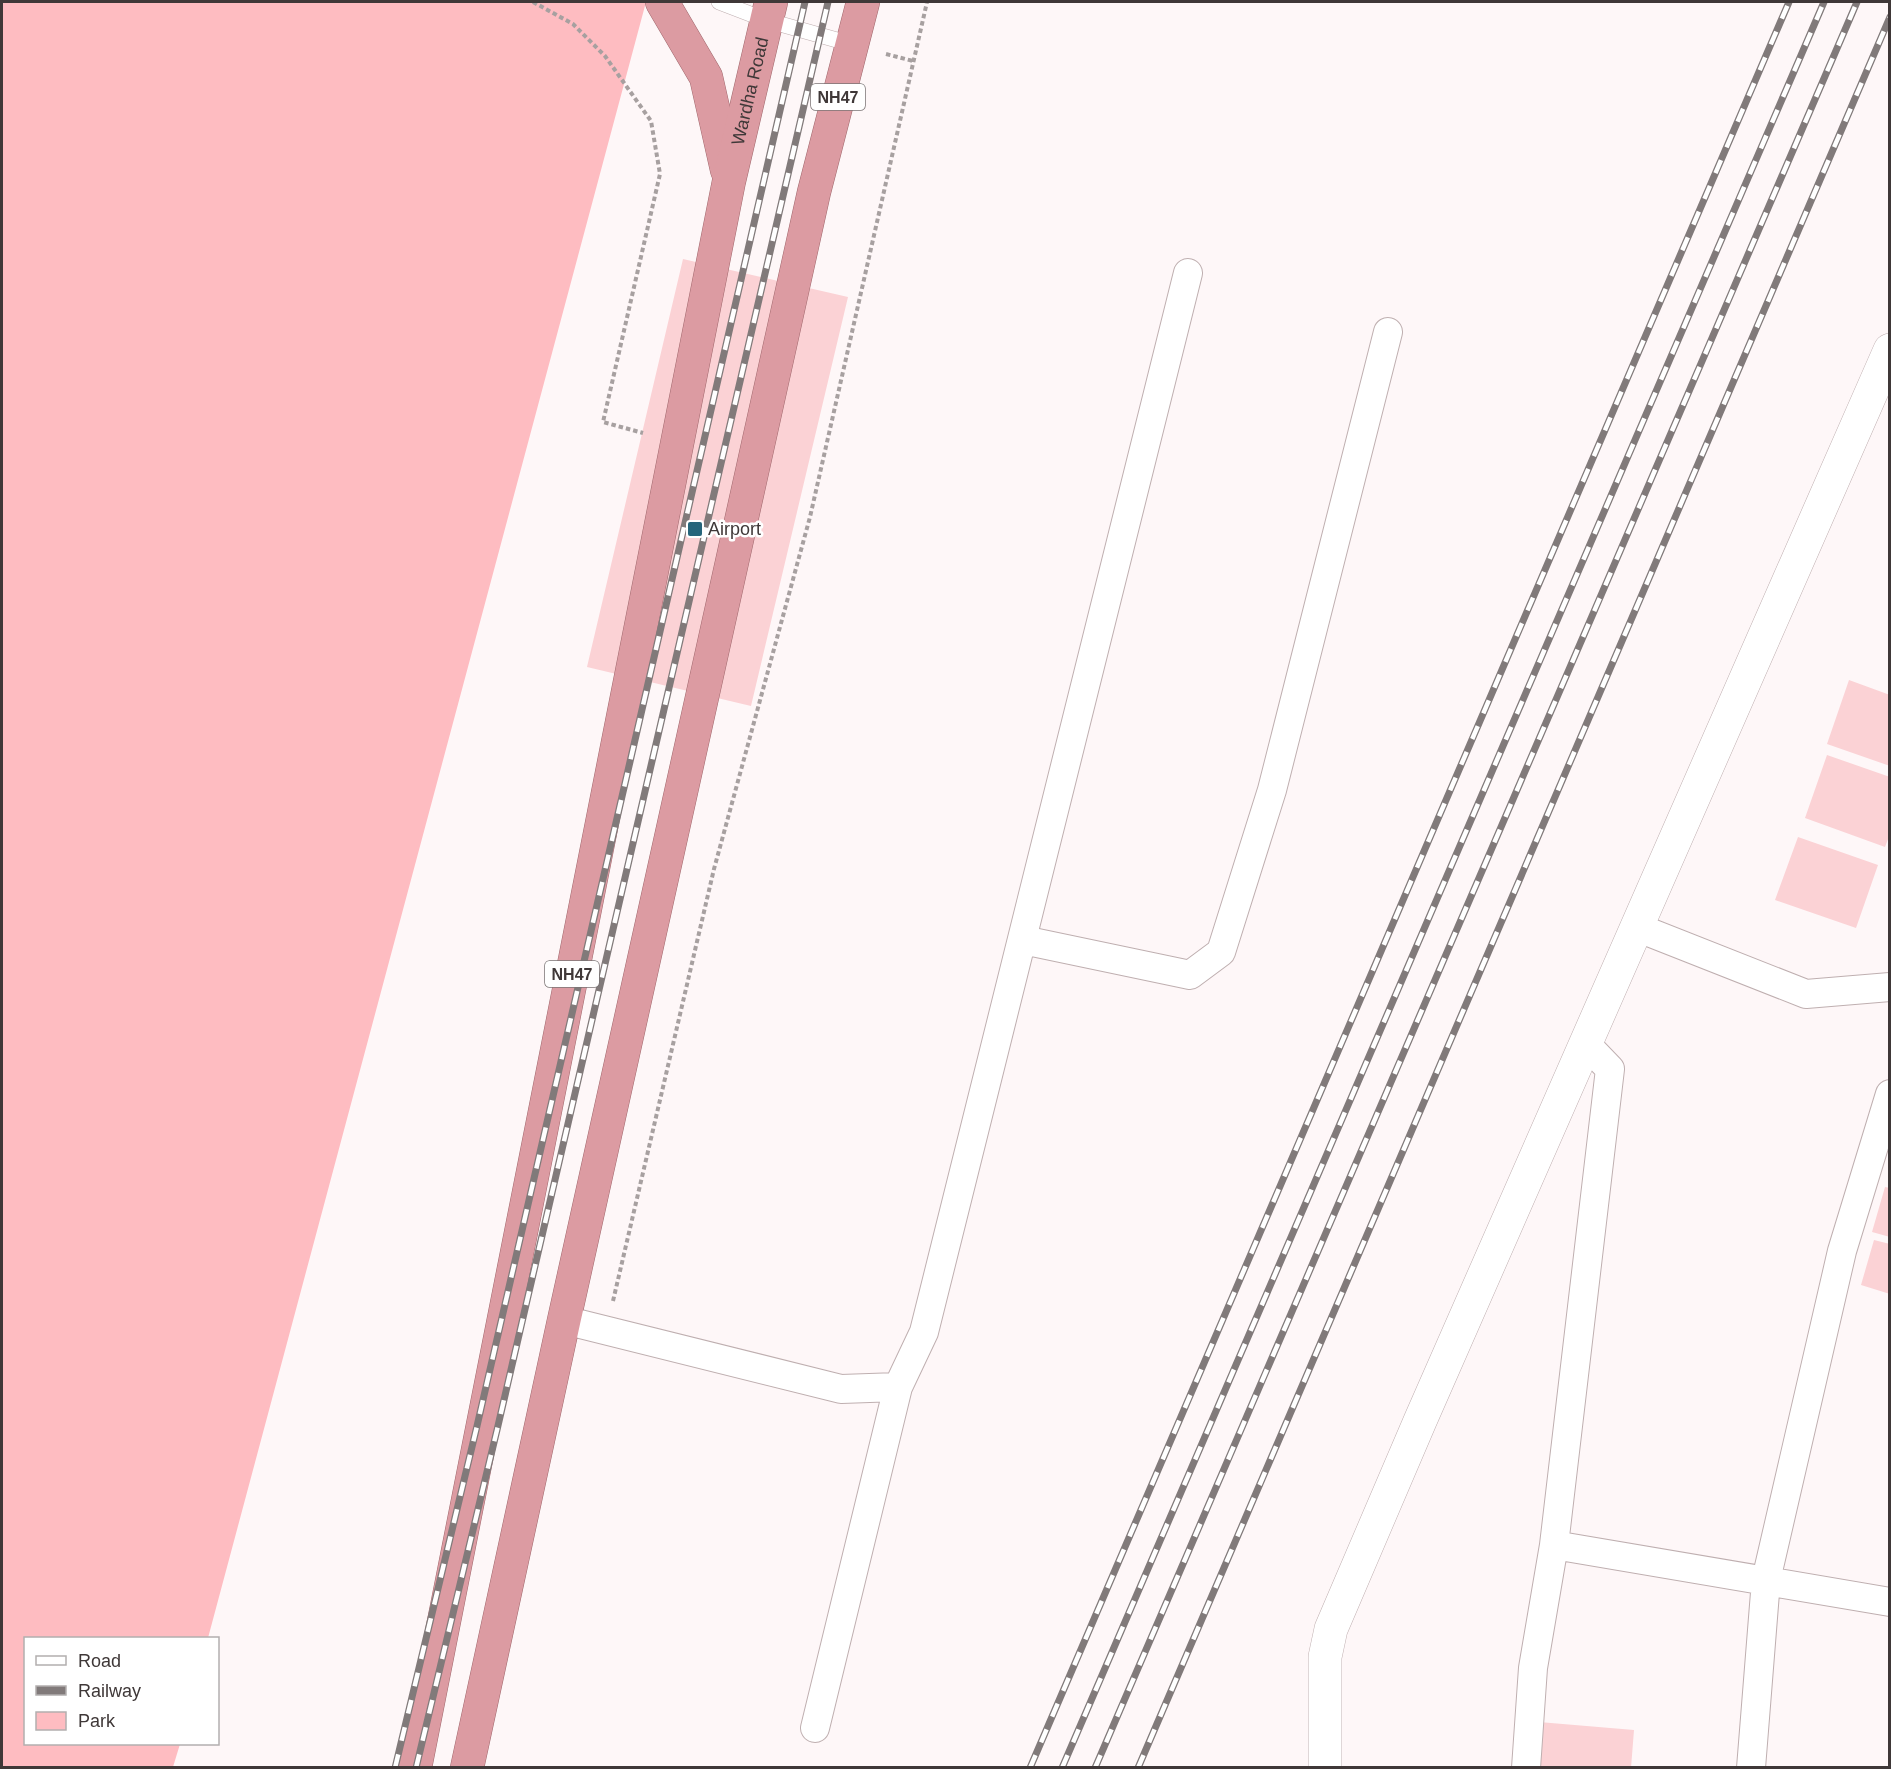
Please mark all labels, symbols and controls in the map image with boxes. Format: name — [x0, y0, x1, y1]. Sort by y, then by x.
street label: Wardha Road — [728, 35, 772, 147]
road number: NH47 — [811, 84, 865, 110]
place label: Airport — [708, 519, 761, 539]
marker: Airport — [686, 520, 704, 538]
road number: NH47 — [545, 961, 599, 987]
legend — [24, 1637, 219, 1745]
text: Road — [78, 1651, 121, 1671]
text: Railway — [78, 1681, 141, 1701]
text: Park — [78, 1711, 116, 1731]

